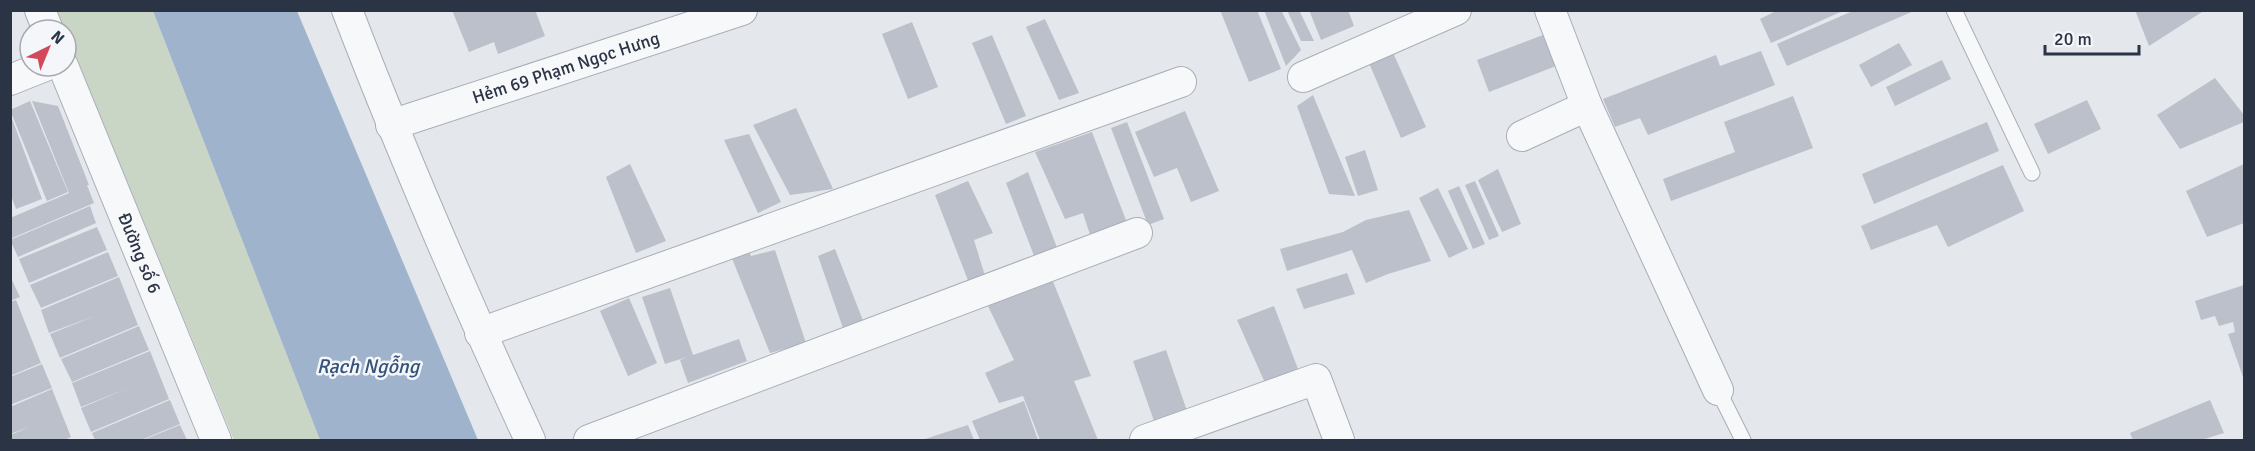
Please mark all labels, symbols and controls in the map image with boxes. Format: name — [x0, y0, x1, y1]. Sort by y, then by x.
north arrow — [18, 18, 78, 78]
scale bar — [2045, 18, 2140, 56]
text: N — [47, 27, 68, 49]
street label: Hẻm 69 Phạm Ngọc Hưng — [469, 27, 662, 109]
text: 20 m — [2054, 28, 2092, 50]
street label: Đường số 6 — [113, 209, 166, 297]
water label: Rạch Ngỗng — [317, 354, 421, 379]

